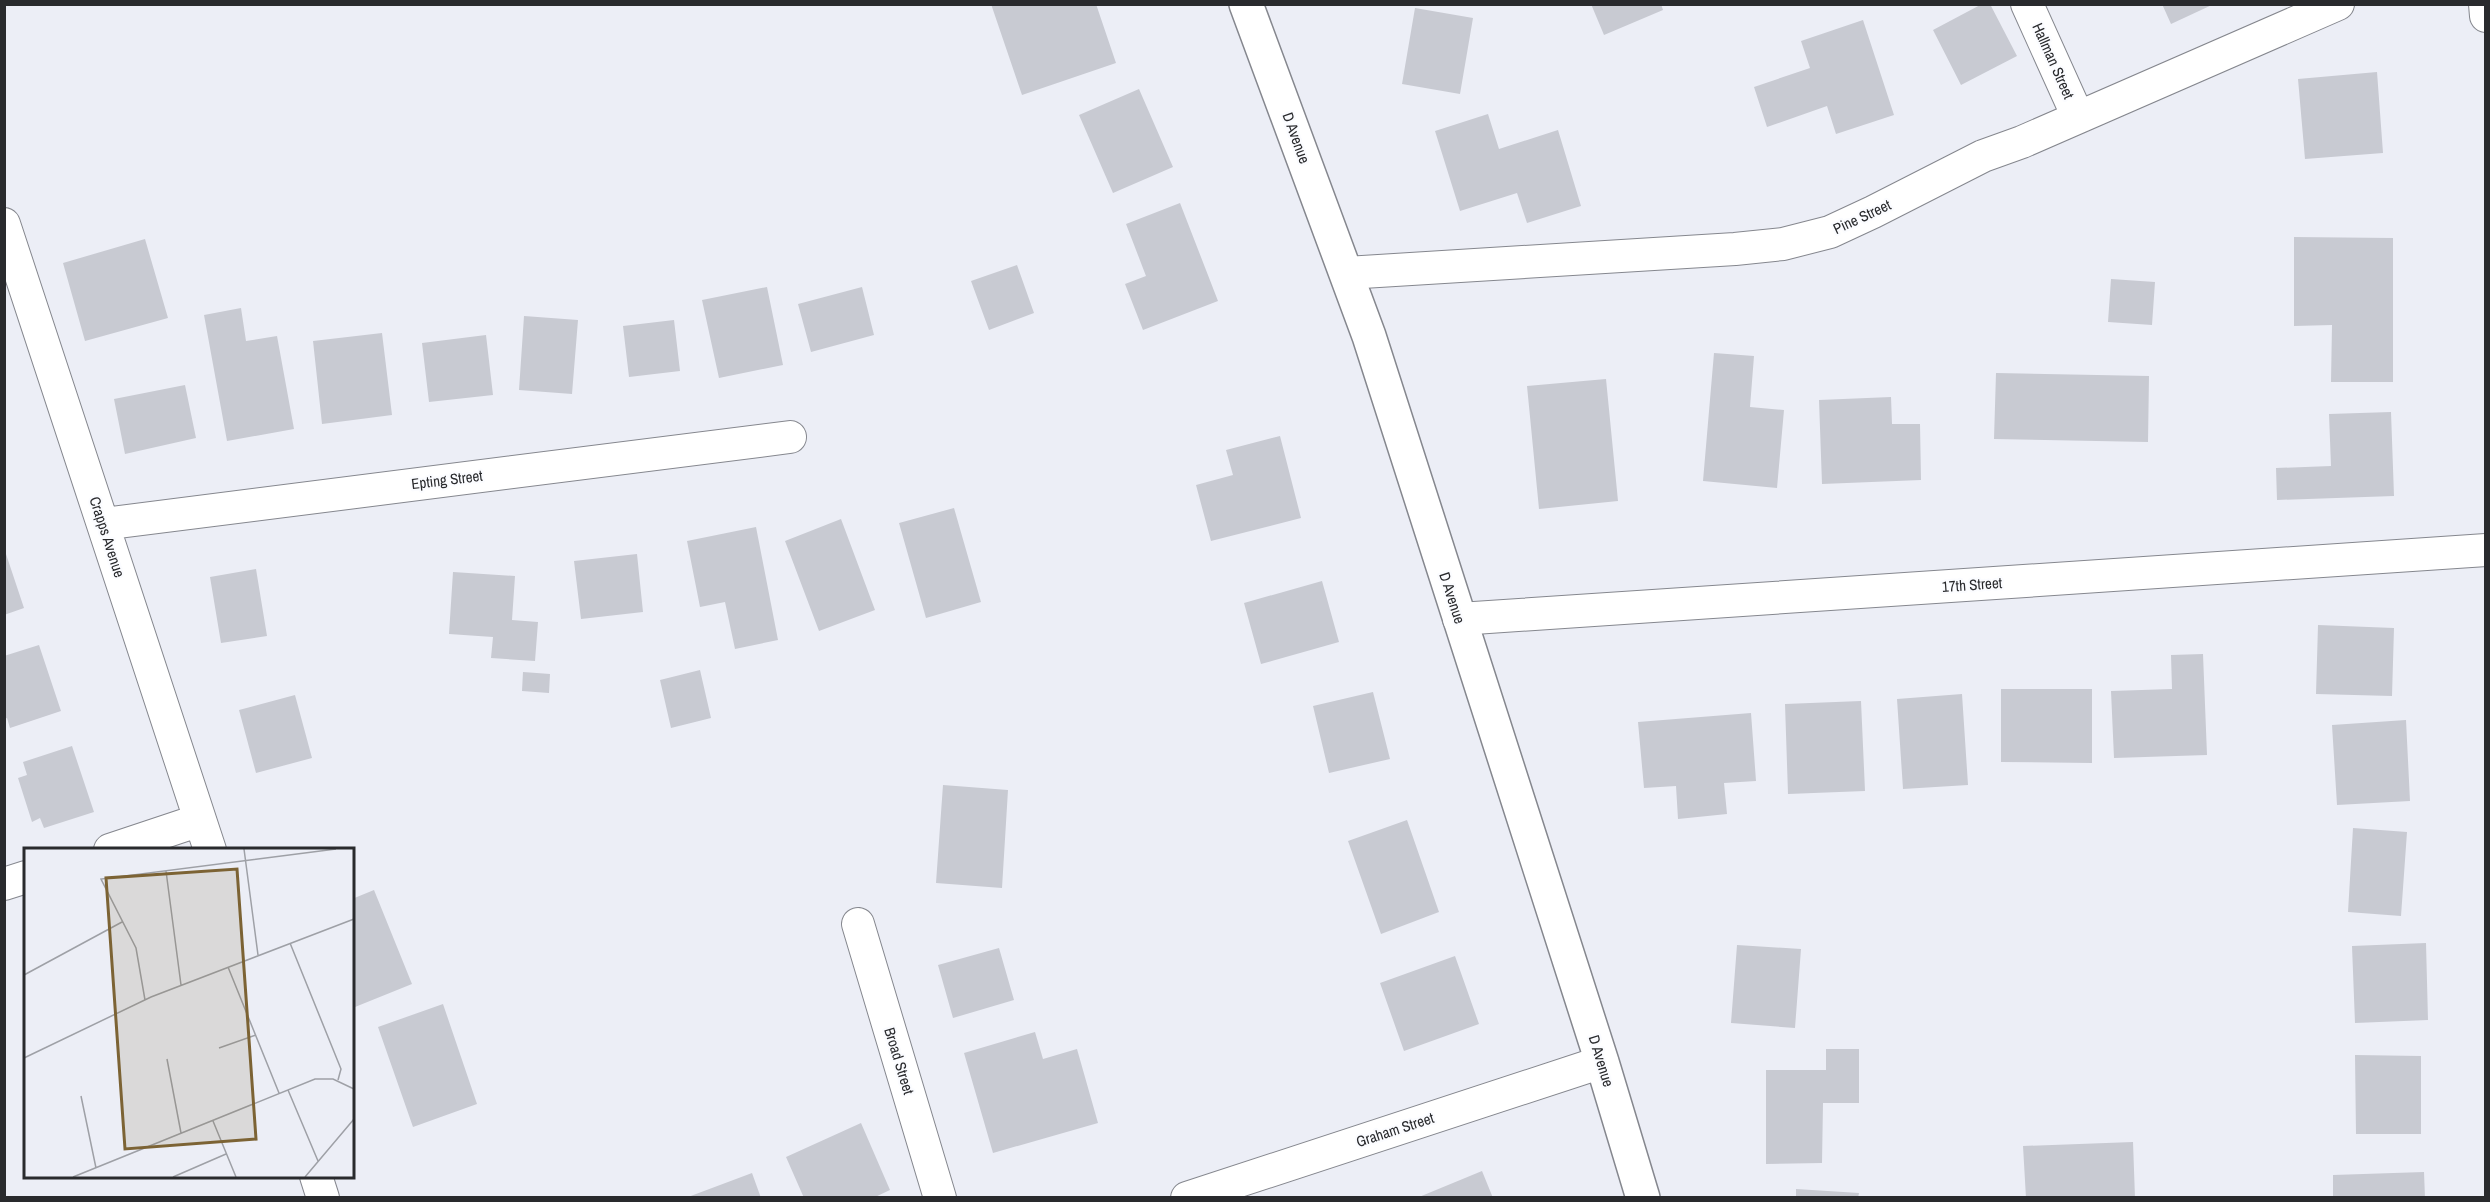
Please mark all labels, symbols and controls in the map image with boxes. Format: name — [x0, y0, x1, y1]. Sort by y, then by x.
street label: Hallman Street — [2027, 19, 2080, 103]
street label: D Avenue — [1278, 109, 1315, 167]
street label: Pine Street — [1829, 194, 1895, 239]
street label: Epting Street — [410, 465, 484, 494]
street label: Crapps Avenue — [85, 494, 130, 580]
street label: D Avenue — [1434, 569, 1471, 627]
street label: 17th Street — [1941, 572, 2003, 597]
inset map — [24, 848, 354, 1178]
street label: Broad Street — [879, 1025, 920, 1097]
street label: D Avenue — [1584, 1032, 1619, 1089]
street label: Graham Street — [1353, 1107, 1437, 1152]

